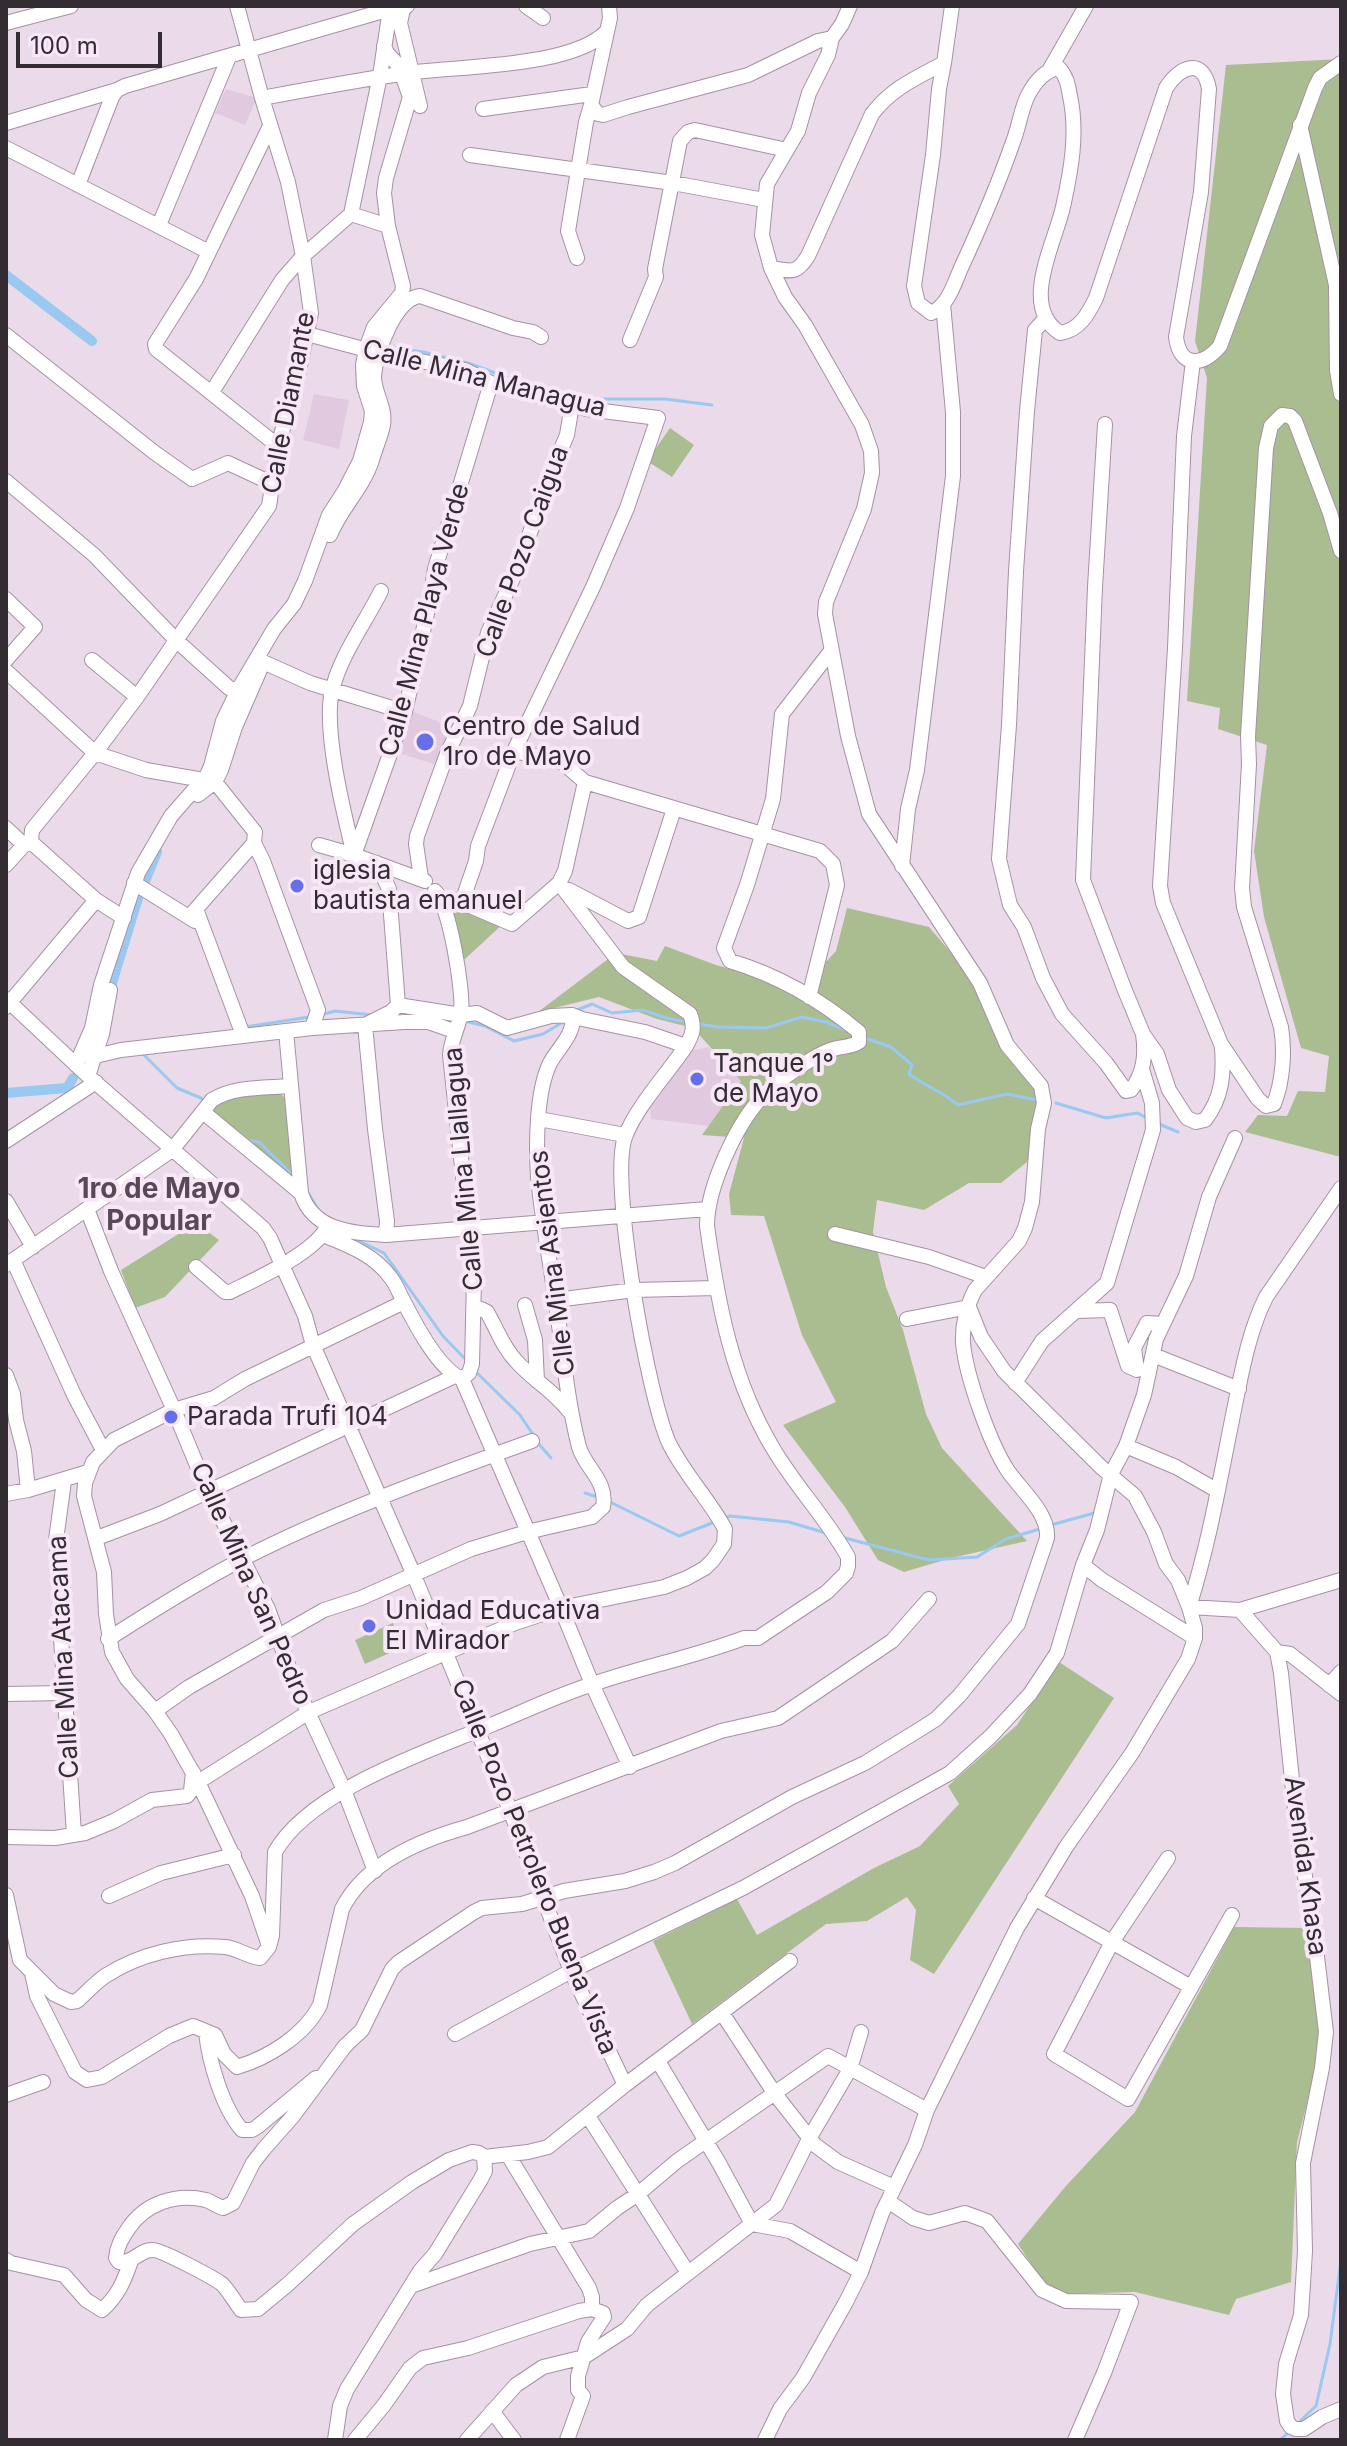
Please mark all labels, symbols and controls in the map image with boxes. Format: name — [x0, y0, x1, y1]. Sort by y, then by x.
scale bar — [20, 16, 166, 66]
text: 100 m — [30, 31, 98, 60]
street label: Calle Diamante — [256, 309, 322, 497]
street label: Calle Mina Managua — [359, 334, 609, 424]
street label: Calle Pozo Caigua — [470, 442, 576, 662]
street label: Calle Mina Playa Verde — [374, 480, 476, 760]
place label: Centro de Salud 1ro de Mayo — [443, 711, 641, 772]
marker: Centro de Salud 1ro de Mayo — [414, 731, 436, 753]
place label: iglesia bautista emanuel — [313, 855, 523, 916]
marker: iglesia bautista emanuel — [288, 877, 306, 895]
street label: Calle Mina Llallagua — [438, 1046, 490, 1292]
place label: Tanque 1° de Mayo — [713, 1048, 834, 1110]
marker: Tanque 1° de Mayo — [688, 1070, 706, 1088]
street label: Clle Mina Asientos — [524, 1148, 582, 1378]
district label: 1ro de Mayo Popular — [78, 1173, 240, 1239]
place label: Parada Trufi 104 — [187, 1401, 388, 1433]
marker: Parada Trufi 104 — [162, 1408, 180, 1426]
street label: Calle Mina San Pedro — [183, 1458, 319, 1710]
street label: Calle Mina Atacama — [42, 1535, 86, 1779]
place label: Unidad Educativa El Mirador — [385, 1595, 600, 1656]
marker: Unidad Educativa El Mirador — [360, 1617, 378, 1635]
street label: Calle Pozo Petrolero Buena Vista — [444, 1675, 624, 2059]
street label: Avenida Khasa — [1277, 1774, 1333, 1958]

